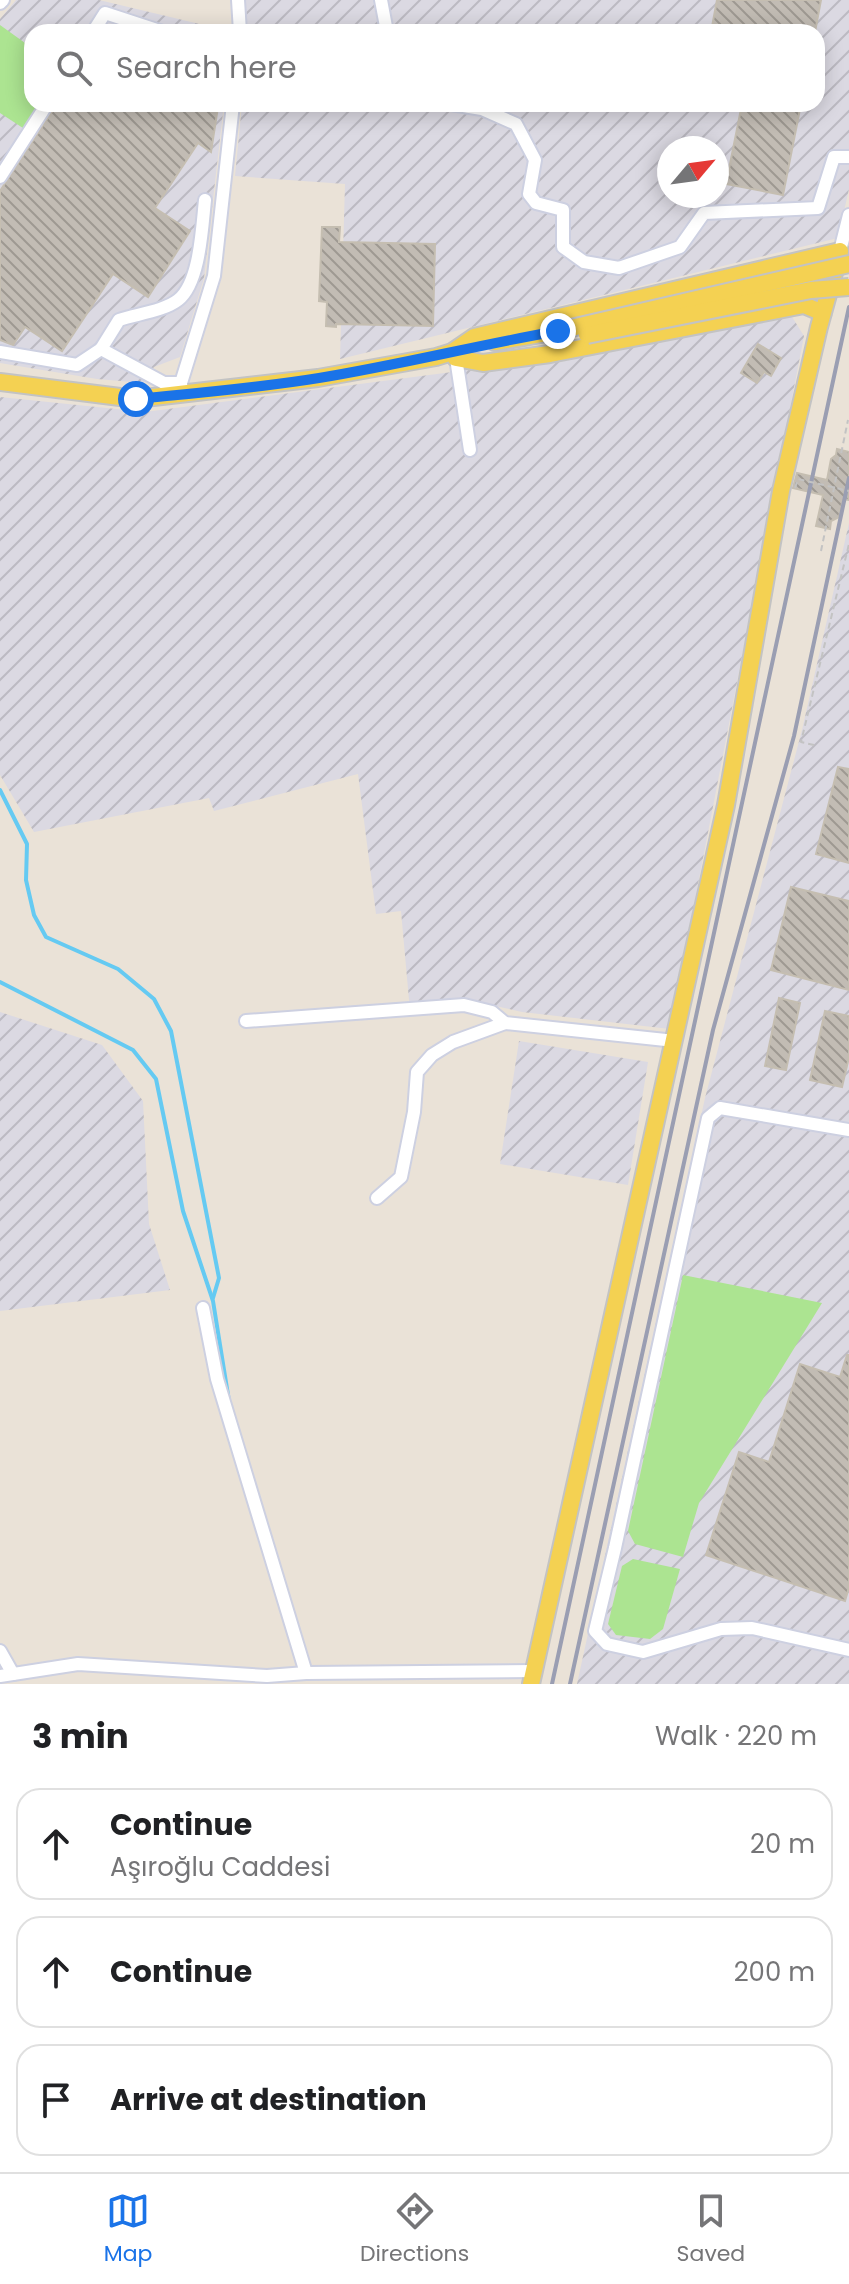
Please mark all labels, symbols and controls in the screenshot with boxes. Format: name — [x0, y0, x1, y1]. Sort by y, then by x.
search box — [24, 24, 825, 112]
icon: search — [52, 46, 96, 90]
text: Search here — [116, 46, 297, 89]
north arrow — [657, 136, 729, 208]
route end — [540, 313, 576, 349]
route start — [118, 381, 154, 417]
text: 3 min — [32, 1712, 129, 1760]
text: Walk · 220 m — [655, 1718, 817, 1754]
text: Continue — [110, 1803, 252, 1846]
icon: ahead — [34, 1822, 78, 1866]
text: 20 m — [750, 1826, 815, 1862]
text: Aşıroğlu Caddesi — [110, 1849, 330, 1885]
icon: ahead — [34, 1950, 78, 1994]
text: Continue — [110, 1950, 252, 1993]
text: 200 m — [734, 1954, 815, 1990]
icon: arrive — [34, 2078, 78, 2122]
text: Arrive at destination — [110, 2078, 427, 2121]
tab: Map — [104, 2189, 152, 2270]
tab: Directions — [360, 2189, 469, 2270]
tab: Saved — [677, 2189, 745, 2270]

